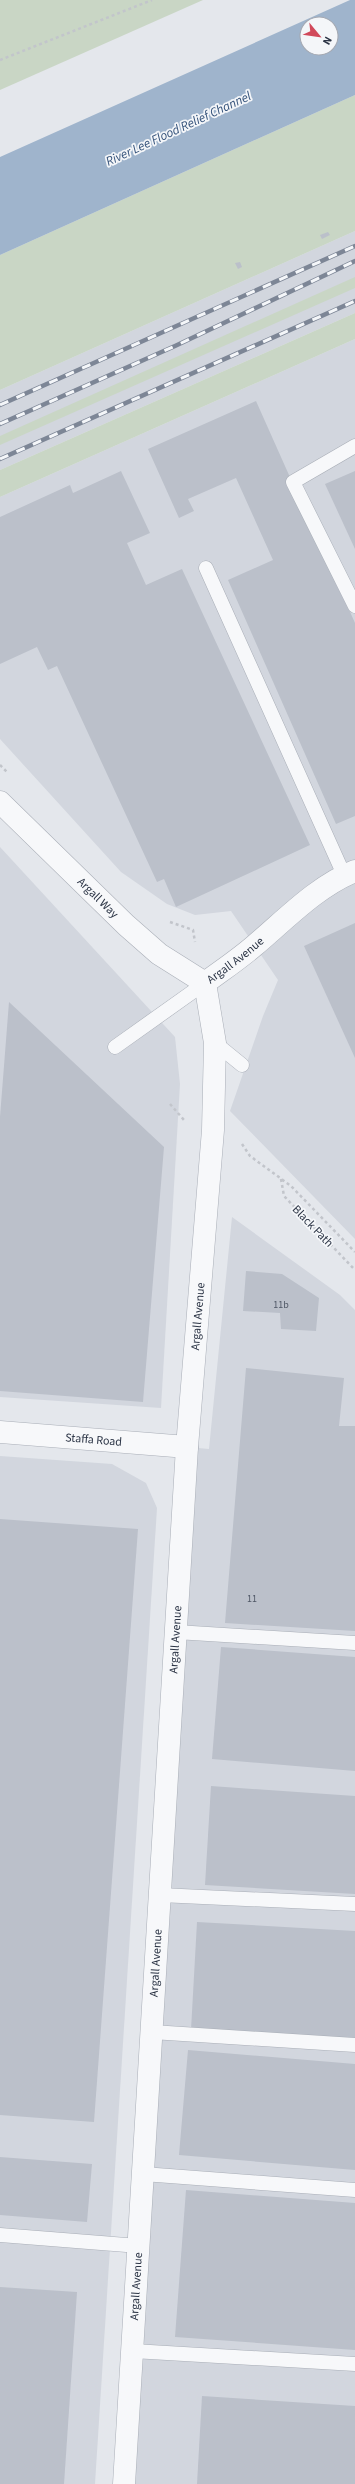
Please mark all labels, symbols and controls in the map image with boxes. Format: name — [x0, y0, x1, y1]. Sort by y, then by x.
north arrow — [299, 16, 339, 56]
text: N — [319, 34, 336, 47]
water label: River Lee Flood Relief Channel — [103, 87, 255, 171]
street label: Argall Way — [73, 874, 122, 923]
street label: Argall Avenue — [203, 933, 268, 988]
street label: Black Path — [288, 1201, 337, 1251]
street label: Argall Avenue — [187, 1282, 209, 1351]
house number: 11b — [273, 1298, 289, 1312]
street label: Staffa Road — [65, 1429, 123, 1451]
house number: 11 — [247, 1592, 257, 1606]
street label: Argall Avenue — [165, 1605, 186, 1674]
street label: Argall Avenue — [146, 1928, 167, 1997]
street label: Argall Avenue — [126, 2252, 147, 2321]

